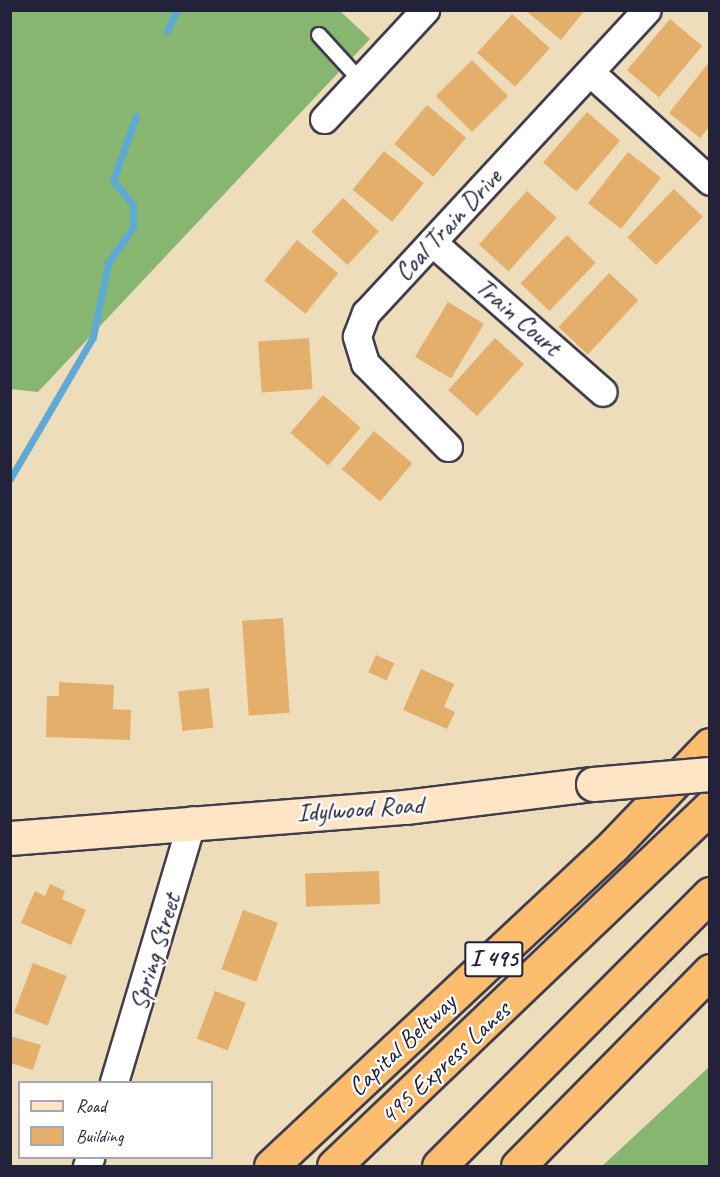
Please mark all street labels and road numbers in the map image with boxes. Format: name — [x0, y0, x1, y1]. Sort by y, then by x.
street label: Coal Train Drive — [388, 162, 508, 288]
street label: Train Court — [469, 272, 567, 362]
street label: Idylwood Road — [296, 789, 424, 829]
street label: Spring Street — [122, 890, 188, 1014]
road number: I 495 — [464, 938, 524, 980]
street label: Capital Beltway — [342, 987, 462, 1103]
street label: 495 Express Lanes — [373, 994, 517, 1132]

